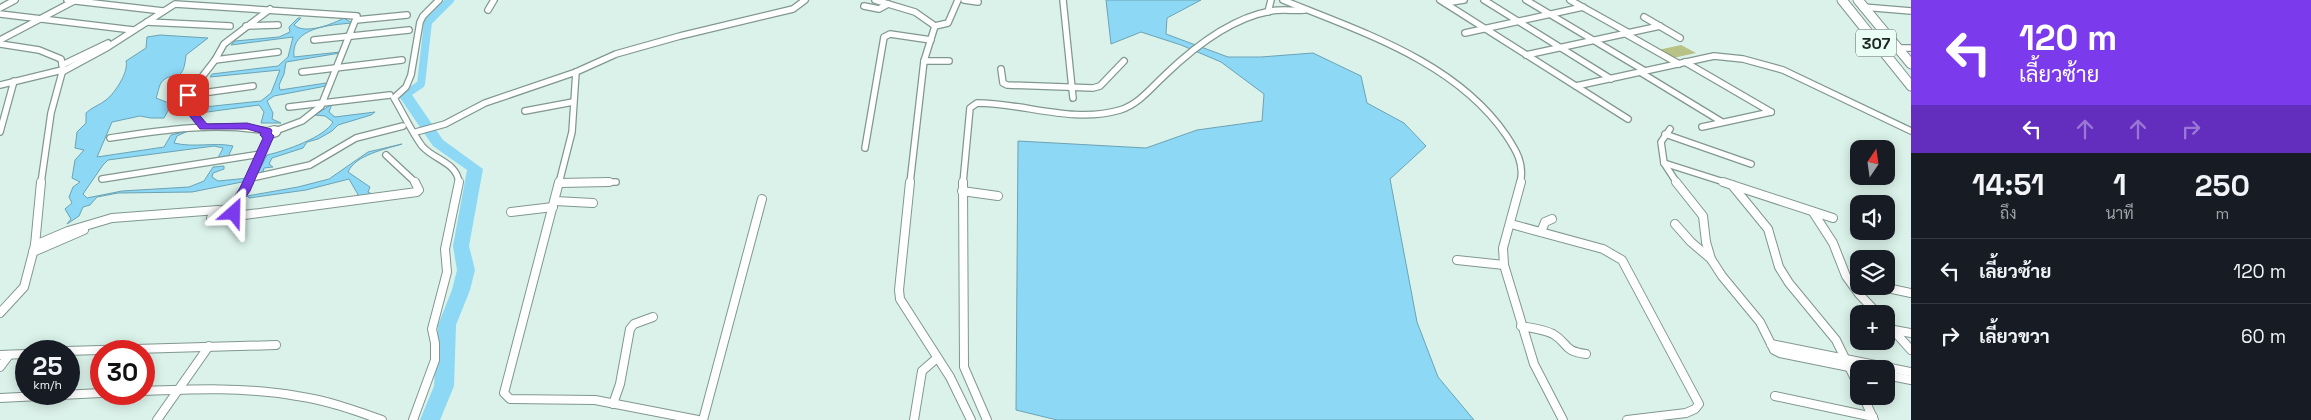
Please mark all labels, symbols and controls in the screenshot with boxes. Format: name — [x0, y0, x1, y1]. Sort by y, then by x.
text: 120 m — [2019, 16, 2117, 60]
icon: left — [1936, 20, 2001, 85]
road number: 307 — [1856, 29, 1896, 56]
text: เลี้ยวซ้าย — [2019, 60, 2099, 88]
pin — [167, 74, 209, 116]
icon: arrive — [174, 81, 202, 109]
icon: left — [2018, 115, 2046, 143]
icon: ahead — [2071, 115, 2099, 143]
icon: ahead — [2124, 115, 2152, 143]
icon: right — [2177, 115, 2205, 143]
north arrow — [1850, 140, 1895, 185]
map controls — [1850, 140, 1895, 405]
text: 14:51 — [1972, 165, 2045, 204]
text: 1 — [2113, 165, 2126, 204]
text: 250 — [2195, 166, 2250, 205]
position arrow — [207, 186, 259, 238]
button: sound — [1850, 195, 1895, 240]
text: ถึง — [2000, 203, 2016, 224]
text: นาที — [2105, 203, 2134, 224]
text: m — [2216, 203, 2229, 224]
button: layers — [1850, 250, 1895, 295]
icon: left — [1936, 257, 1964, 285]
text: เลี้ยวซ้าย — [1979, 259, 2051, 284]
text: 120 m — [2233, 259, 2286, 284]
button: + — [1850, 305, 1895, 350]
icon: right — [1936, 322, 1964, 350]
text: เลี้ยวขวา — [1979, 324, 2050, 349]
text: 60 m — [2241, 324, 2286, 349]
speed limit sign: 30 — [90, 340, 155, 405]
text: 25 — [33, 350, 62, 382]
button: − — [1850, 360, 1895, 405]
text: km/h — [33, 377, 62, 393]

